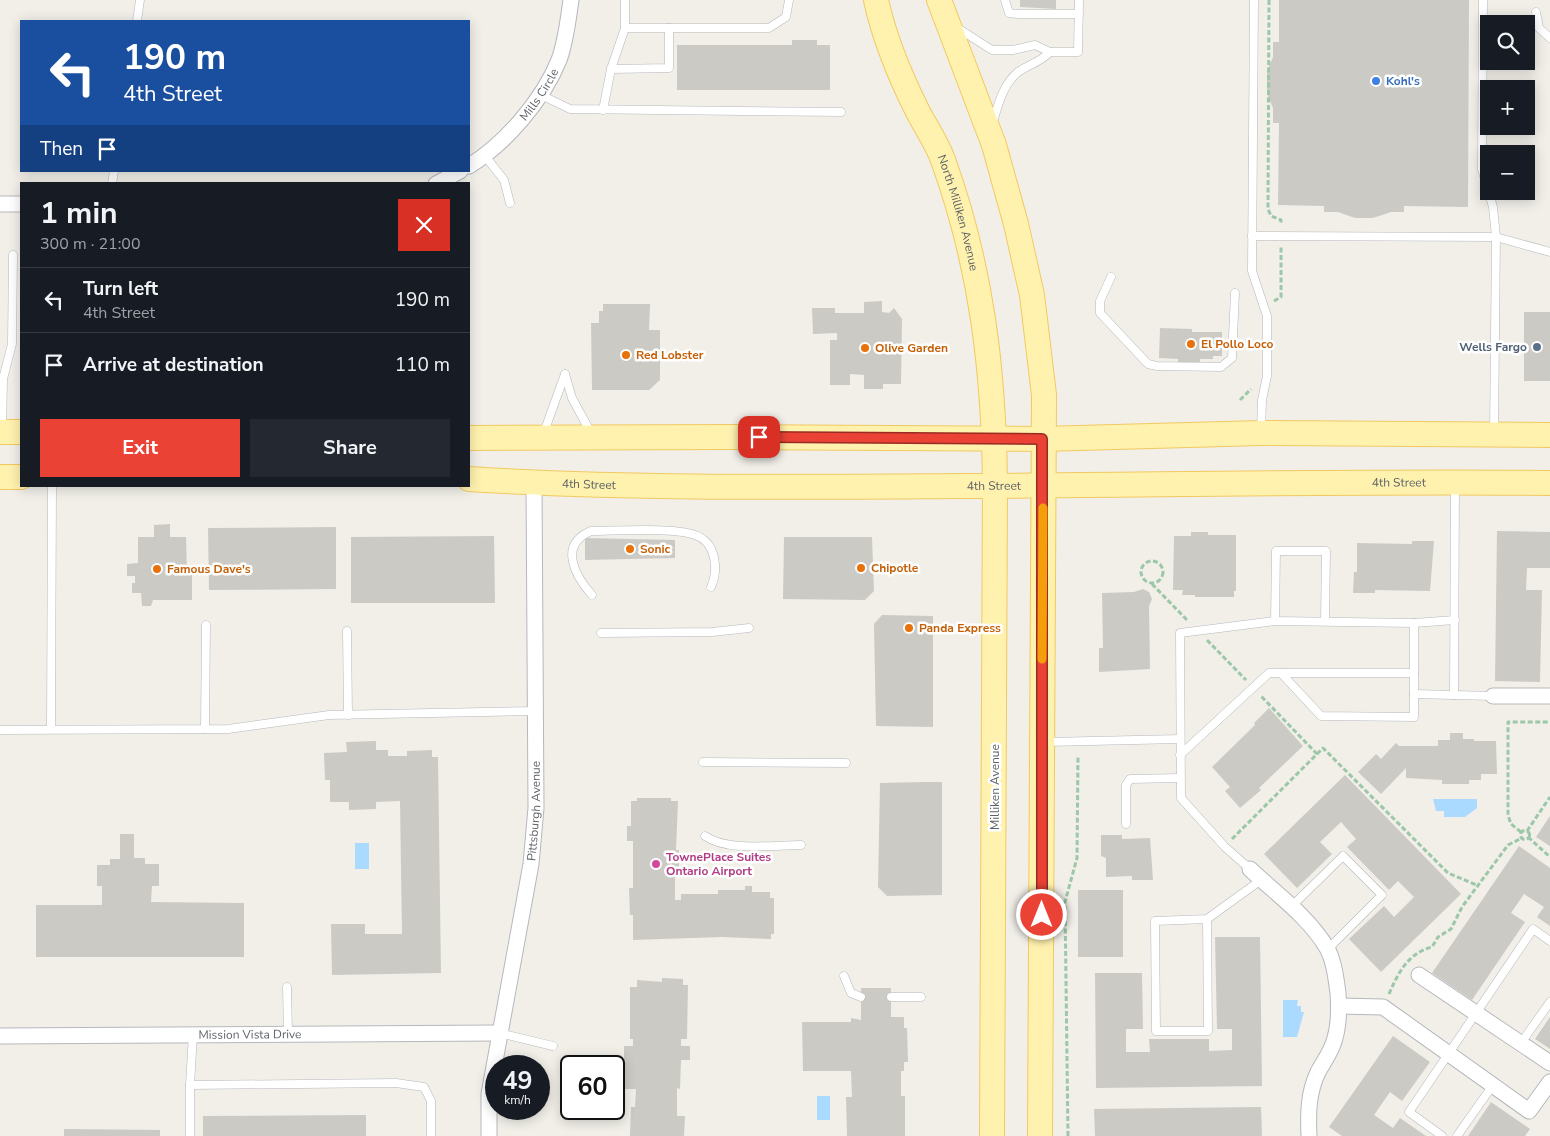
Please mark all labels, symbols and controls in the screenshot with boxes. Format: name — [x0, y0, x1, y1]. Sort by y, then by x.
map controls — [1480, 15, 1535, 200]
button: search — [1480, 15, 1535, 70]
text: 190 m — [123, 34, 226, 81]
icon: left — [40, 40, 105, 105]
street label: Mills Circle — [516, 66, 562, 124]
place label: Kohl's — [1386, 73, 1420, 89]
marker: Kohl's — [1370, 75, 1382, 87]
text: 4th Street — [123, 79, 222, 109]
button: + — [1480, 80, 1535, 135]
icon: arrive — [93, 135, 121, 163]
text: Then — [40, 136, 83, 162]
button: − — [1480, 145, 1535, 200]
street label: North Milliken Avenue — [934, 152, 982, 272]
text: 1 min — [40, 193, 118, 234]
button: close — [398, 199, 450, 251]
text: 300 m · 21:00 — [40, 233, 141, 255]
text: Turn left — [83, 276, 158, 302]
icon: left — [40, 286, 68, 314]
text: 190 m — [395, 287, 450, 313]
text: 4th Street — [83, 302, 155, 324]
place label: El Pollo Loco — [1201, 336, 1274, 352]
marker: El Pollo Loco — [1185, 338, 1197, 350]
place label: Wells Fargo — [1459, 339, 1527, 355]
place label: Olive Garden — [875, 340, 948, 356]
marker: Wells Fargo — [1531, 341, 1543, 353]
marker: Olive Garden — [859, 342, 871, 354]
place label: Red Lobster — [636, 347, 704, 363]
marker: Red Lobster — [620, 349, 632, 361]
icon: arrive — [40, 351, 68, 379]
text: Arrive at destination — [83, 352, 264, 378]
text: 110 m — [395, 352, 450, 378]
pin — [738, 416, 780, 458]
button: Exit — [40, 419, 240, 477]
button: Share — [250, 419, 450, 477]
icon: arrive — [745, 423, 773, 451]
street label: 4th Street — [1372, 474, 1427, 491]
street label: 4th Street — [562, 475, 617, 493]
street label: 4th Street — [967, 478, 1022, 494]
place label: Sonic — [640, 541, 671, 557]
marker: Sonic — [624, 543, 636, 555]
place label: Chipotle — [871, 560, 919, 576]
place label: Famous Dave's — [167, 561, 251, 577]
marker: Chipotle — [855, 562, 867, 574]
marker: Famous Dave's — [151, 563, 163, 575]
place label: Panda Express — [919, 620, 1001, 636]
marker: Panda Express — [903, 622, 915, 634]
street label: Milliken Avenue — [987, 744, 1003, 830]
street label: Pittsburgh Avenue — [523, 761, 544, 862]
place label: TownePlace Suites Ontario Airport — [666, 849, 771, 879]
marker: TownePlace Suites Ontario Airport — [650, 858, 662, 870]
position arrow — [1015, 888, 1067, 940]
street label: Mission Vista Drive — [198, 1026, 302, 1043]
speed limit sign: 60 — [560, 1055, 625, 1120]
text: 49 — [502, 1064, 533, 1098]
text: km/h — [504, 1092, 531, 1108]

